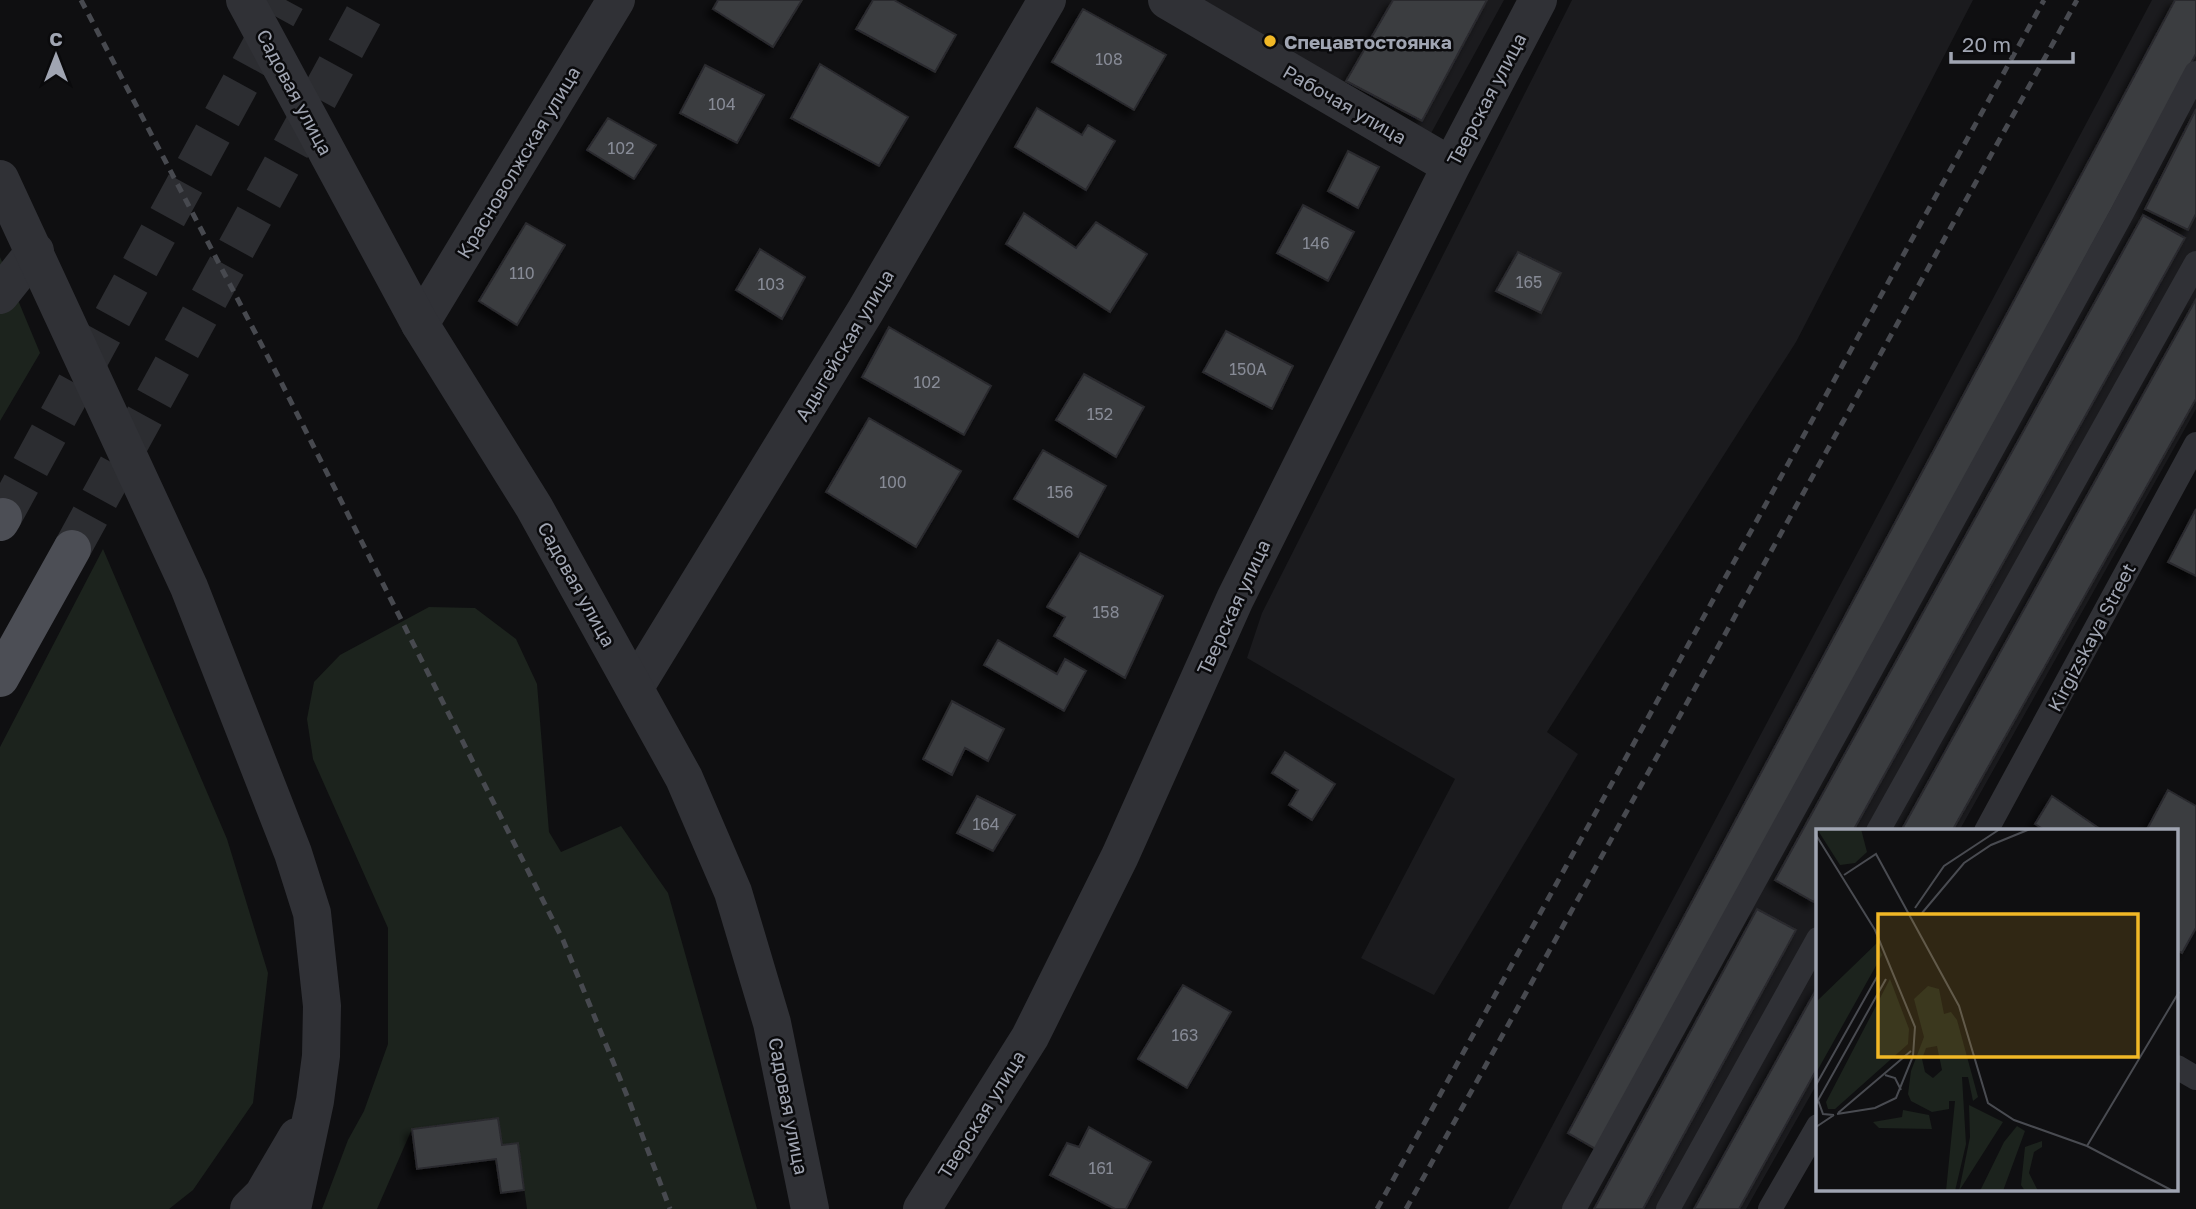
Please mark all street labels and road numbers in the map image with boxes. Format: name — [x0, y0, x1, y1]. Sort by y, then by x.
street label: Садовая улица — [252, 25, 338, 159]
street label: Тверская улица — [1441, 29, 1531, 169]
street label: Рабочая улица — [1279, 59, 1411, 149]
street label: Красноволжская улица — [451, 62, 585, 262]
street label: Адыгейская улица — [790, 265, 898, 425]
street label: Садовая улица — [533, 518, 621, 650]
street label: Тверская улица — [1192, 536, 1274, 678]
street label: Kirgizskaya Street — [2042, 559, 2140, 715]
street label: Садовая улица — [764, 1035, 814, 1177]
street label: Тверская улица — [932, 1046, 1030, 1182]

